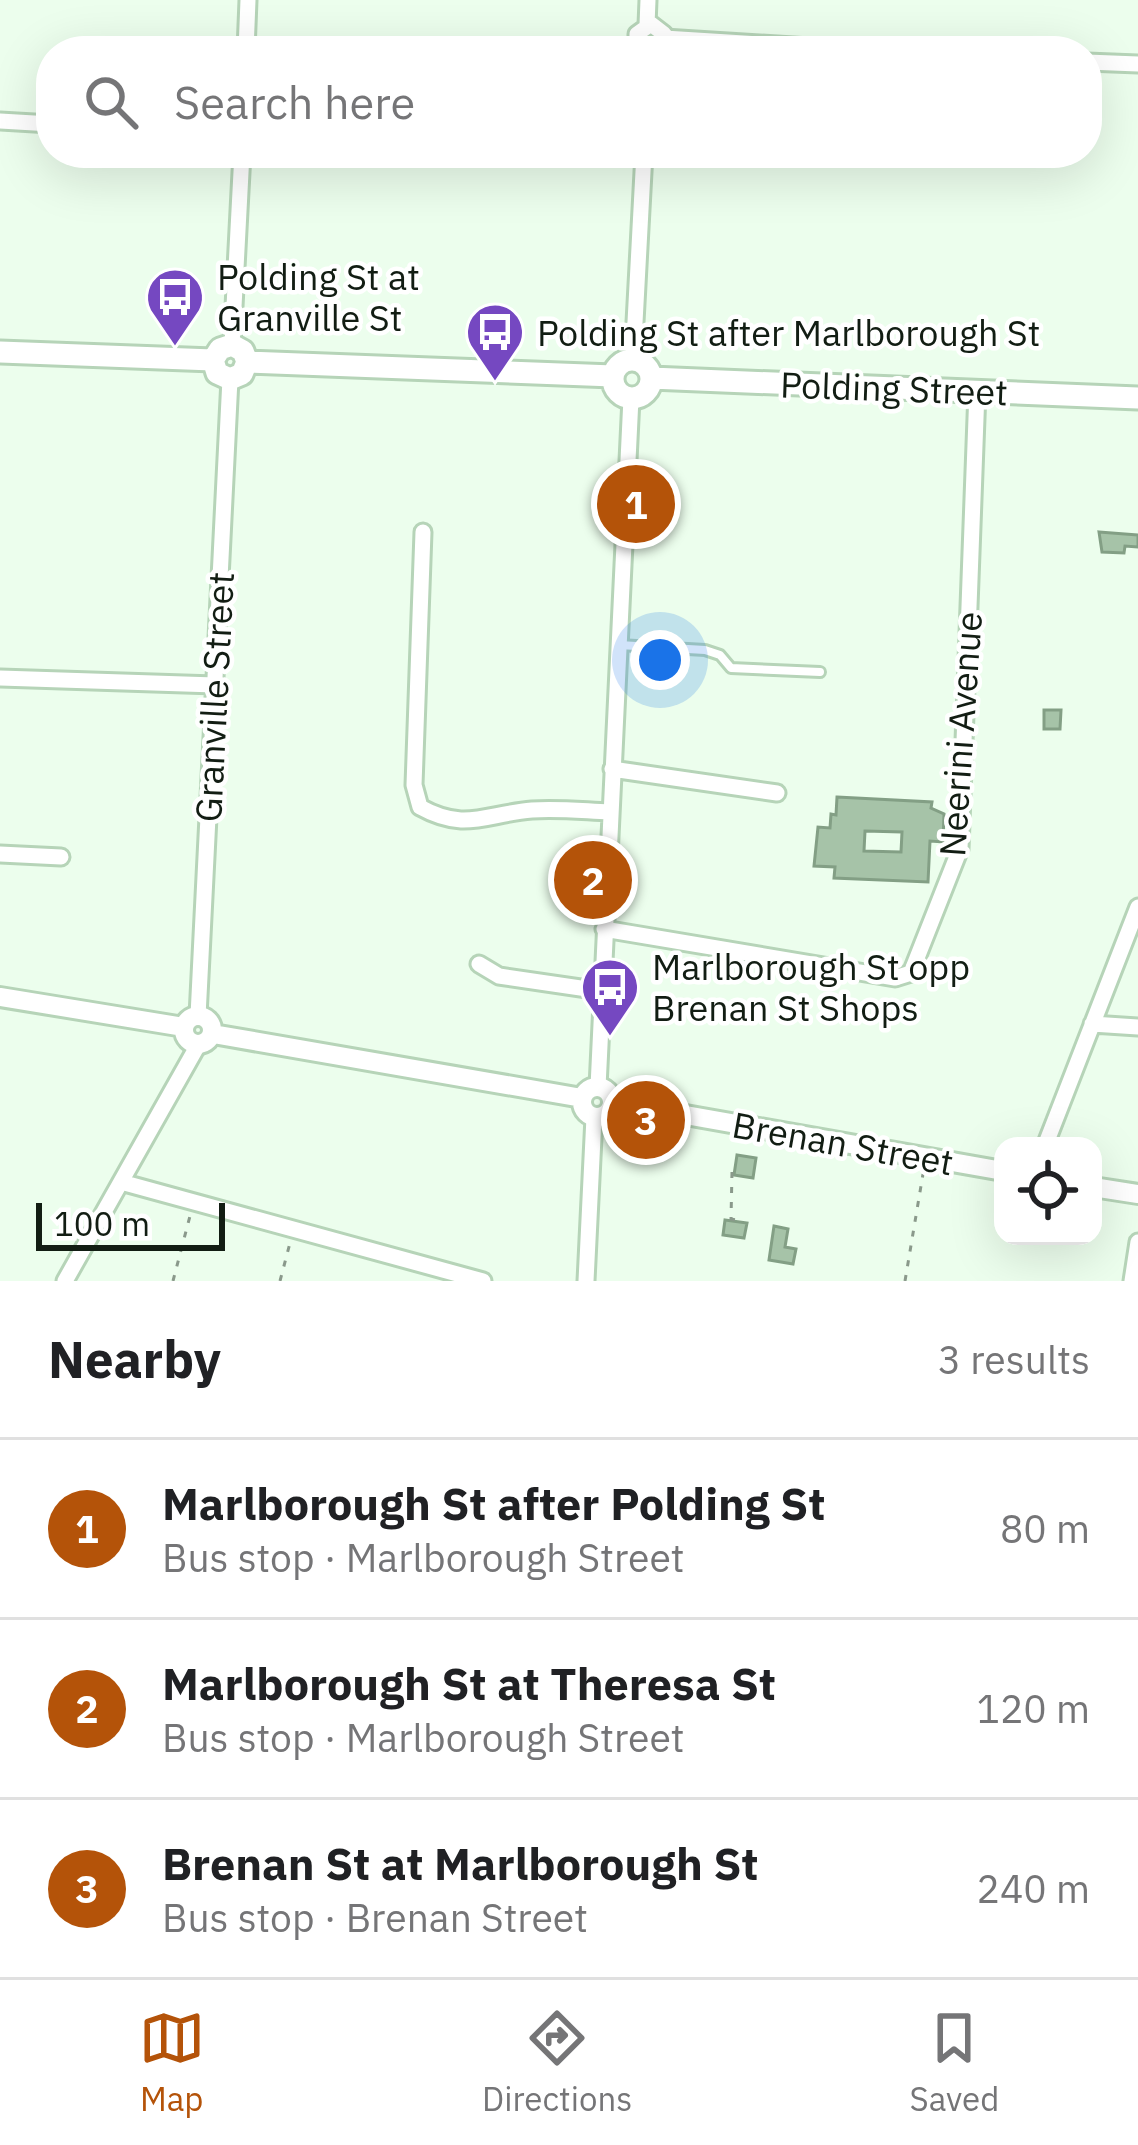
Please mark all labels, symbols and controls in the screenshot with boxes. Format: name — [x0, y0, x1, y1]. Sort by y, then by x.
search box — [36, 36, 1102, 168]
icon: search — [78, 69, 144, 135]
text: Search here — [174, 73, 415, 131]
place label: Polding St at Granville St — [217, 253, 420, 341]
bus stop icon: Polding St at Granville St — [144, 266, 206, 348]
bus stop icon: Polding St after Marlborough St — [464, 301, 526, 383]
place label: Polding St after Marlborough St — [537, 309, 1040, 356]
street label: Polding Street — [779, 361, 1009, 415]
pin: 1 — [597, 459, 675, 549]
street label: Granville Street — [184, 571, 244, 823]
street label: Neerini Avenue — [928, 610, 992, 858]
your location — [630, 630, 690, 690]
pin: 2 — [554, 835, 632, 925]
place label: Marlborough St opp Brenan St Shops — [652, 943, 970, 1031]
bus stop icon: Marlborough St opp Brenan St Shops — [579, 956, 641, 1038]
pin: 3 — [607, 1075, 685, 1165]
street label: Brenan Street — [729, 1100, 957, 1186]
map controls — [994, 1137, 1102, 1245]
button: locate — [994, 1137, 1102, 1245]
scale bar — [36, 1197, 225, 1250]
text: 100 m — [54, 1202, 150, 1245]
text: Nearby — [48, 1326, 221, 1392]
text: 3 results — [938, 1334, 1090, 1385]
text: Marlborough St after Polding St — [162, 1474, 825, 1532]
text: 1 — [75, 1503, 99, 1554]
text: 80 m — [1000, 1503, 1090, 1554]
text: Bus stop · Marlborough Street — [162, 1532, 685, 1583]
text: Marlborough St at Theresa St — [162, 1654, 776, 1712]
text: 2 — [75, 1683, 99, 1734]
text: 120 m — [977, 1683, 1090, 1734]
text: Bus stop · Marlborough Street — [162, 1712, 685, 1763]
text: Brenan St at Marlborough St — [162, 1834, 759, 1892]
text: 3 — [75, 1863, 99, 1914]
text: 240 m — [977, 1863, 1090, 1914]
text: Bus stop · Brenan Street — [162, 1892, 588, 1943]
tab: Map — [139, 2005, 205, 2120]
tab: Directions — [482, 2005, 632, 2120]
tab: Saved — [910, 2005, 999, 2120]

